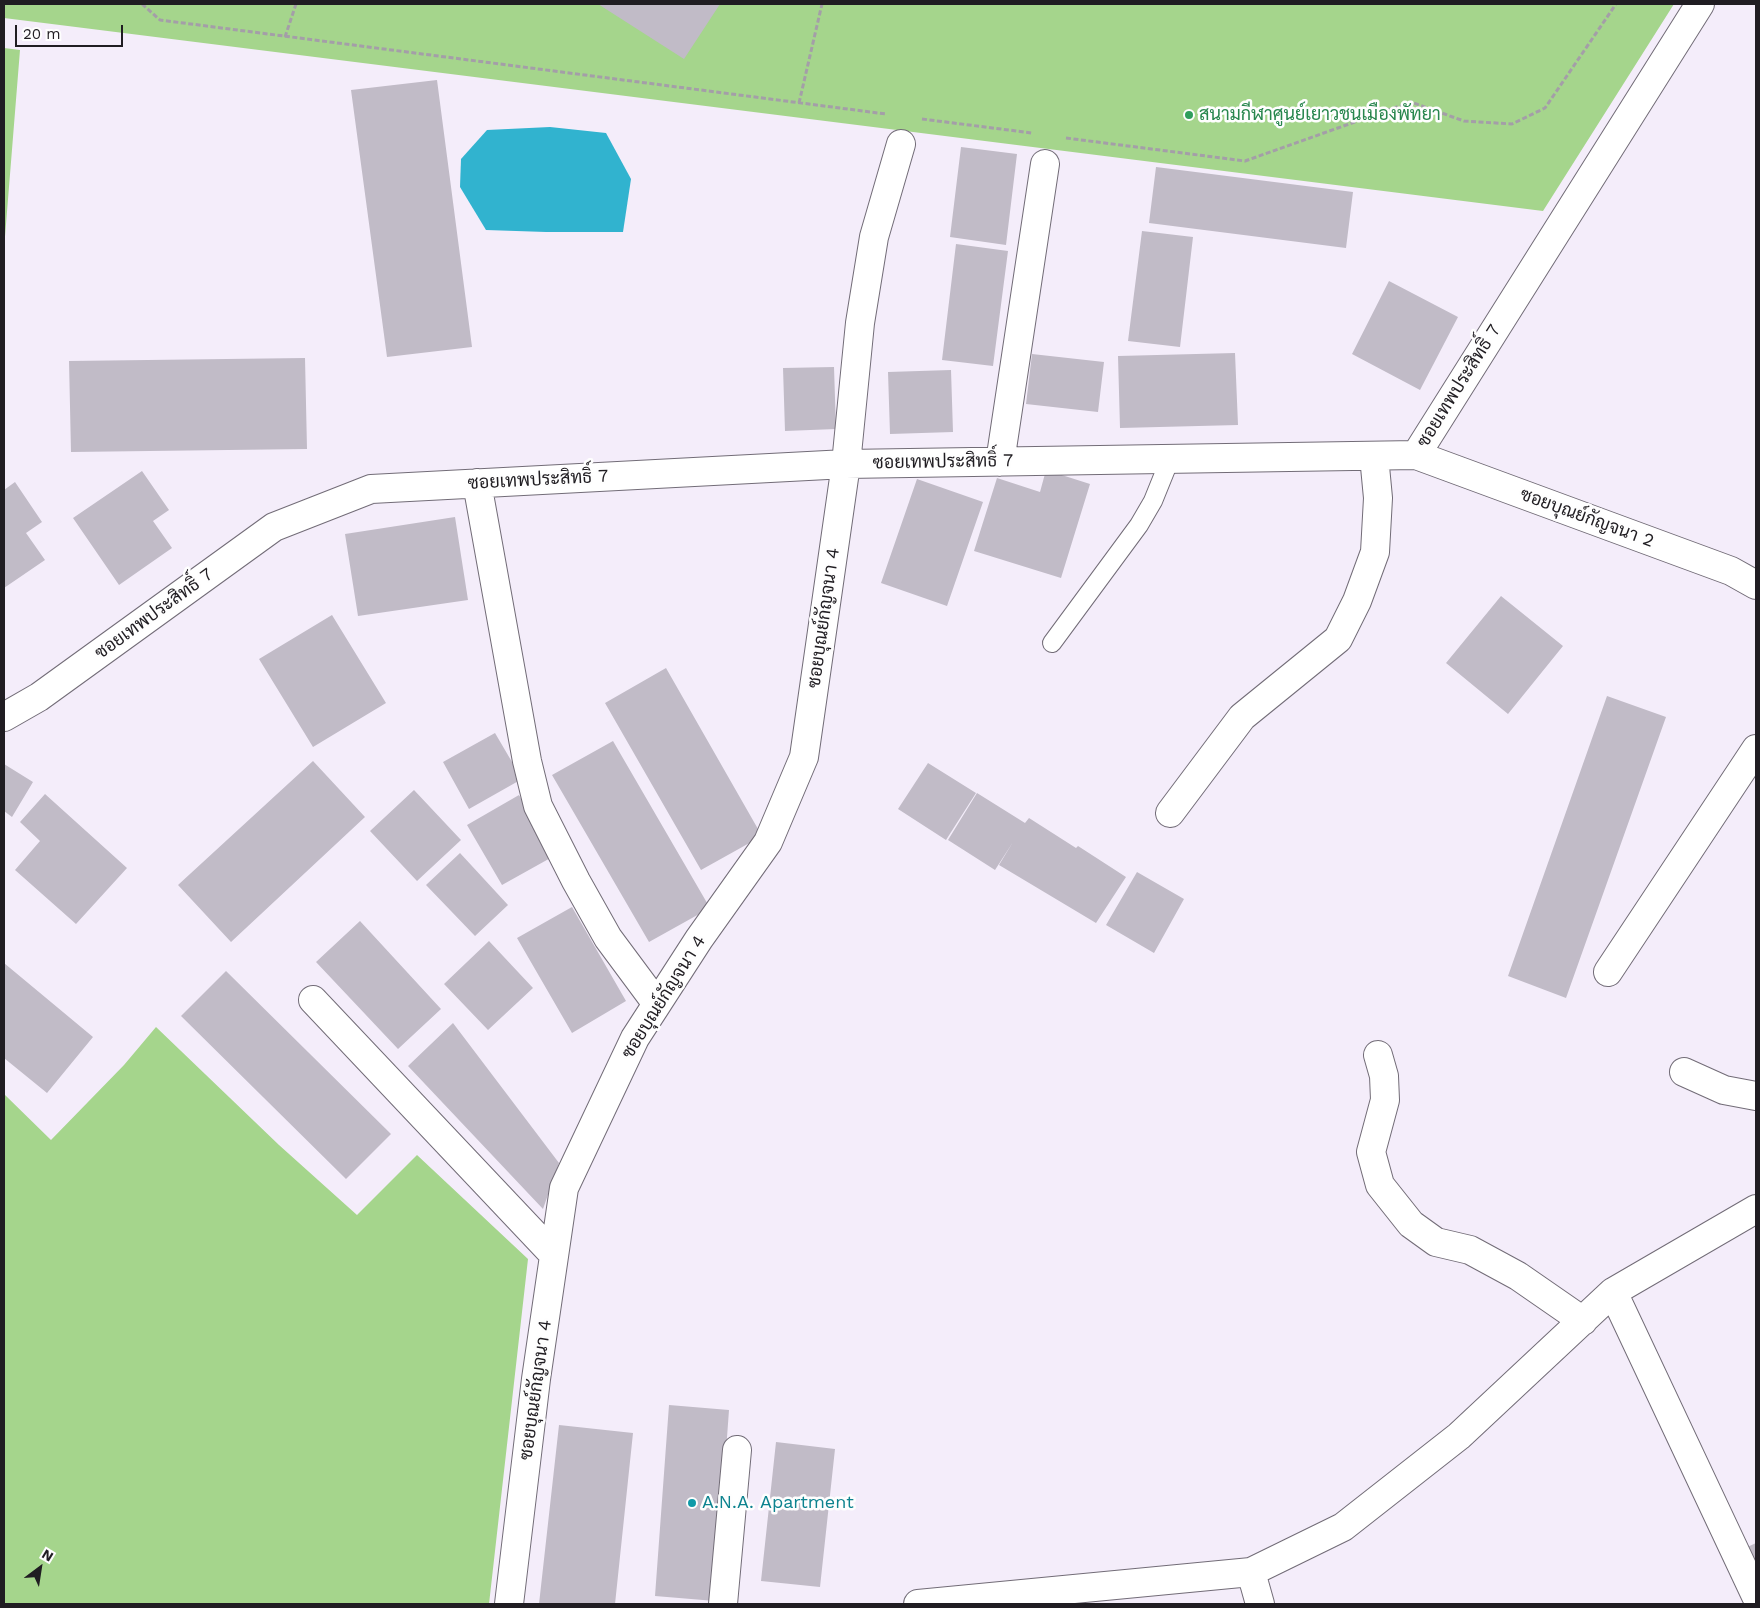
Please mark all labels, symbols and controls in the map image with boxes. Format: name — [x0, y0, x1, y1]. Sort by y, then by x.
scale bar — [18, 15, 125, 47]
text: 20 m — [23, 25, 61, 43]
place label: สนามกีฬาศูนย์เยาวชนเมืองพัทยา — [1199, 104, 1441, 126]
marker: สนามกีฬาศูนย์เยาวชนเมืองพัทยา — [1183, 109, 1195, 121]
street label: ซอยเทพประสิทธิ์ 7 — [1413, 321, 1505, 451]
street label: ซอยเทพประสิทธิ์ 7 — [872, 450, 1014, 474]
street label: ซอยเทพประสิทธิ์ 7 — [467, 466, 609, 494]
street label: ซอยบุณย์กัญจนา 2 — [1517, 484, 1657, 552]
street label: ซอยบุณย์กัญจนา 4 — [803, 546, 845, 690]
street label: ซอยเทพประสิทธิ์ 7 — [91, 564, 217, 664]
street label: ซอยบุณย์กัญจนา 4 — [617, 931, 711, 1063]
street label: ซอยบุณย์กัญจนา 4 — [515, 1318, 557, 1462]
place label: A.N.A. Apartment — [702, 1492, 854, 1514]
marker: A.N.A. Apartment — [686, 1497, 698, 1509]
north arrow — [15, 1543, 65, 1593]
text: N — [39, 1546, 56, 1565]

